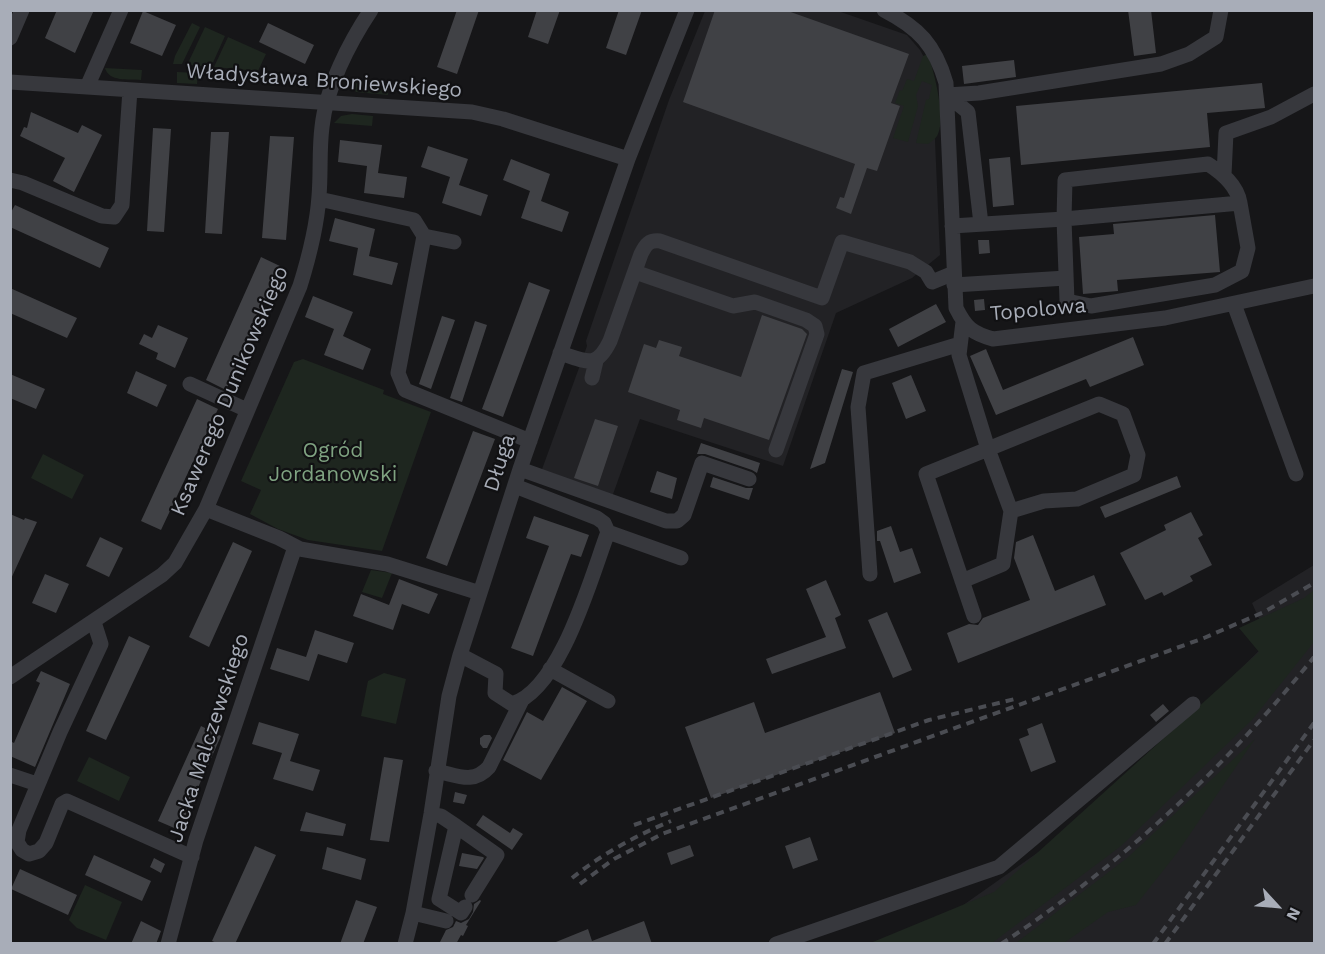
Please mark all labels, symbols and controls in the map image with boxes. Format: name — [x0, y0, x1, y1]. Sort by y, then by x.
street label: Władysława Broniewskiego — [185, 59, 463, 103]
street label: Ksawerego Dunikowskiego — [166, 262, 294, 520]
street label: Topolowa — [989, 293, 1087, 327]
street label: Długa — [479, 431, 521, 495]
park label: Ogród Jordanowski — [269, 438, 397, 488]
street label: Jacka Malczewskiego — [163, 630, 255, 846]
north arrow — [1247, 876, 1307, 936]
text: N — [1282, 905, 1305, 924]

